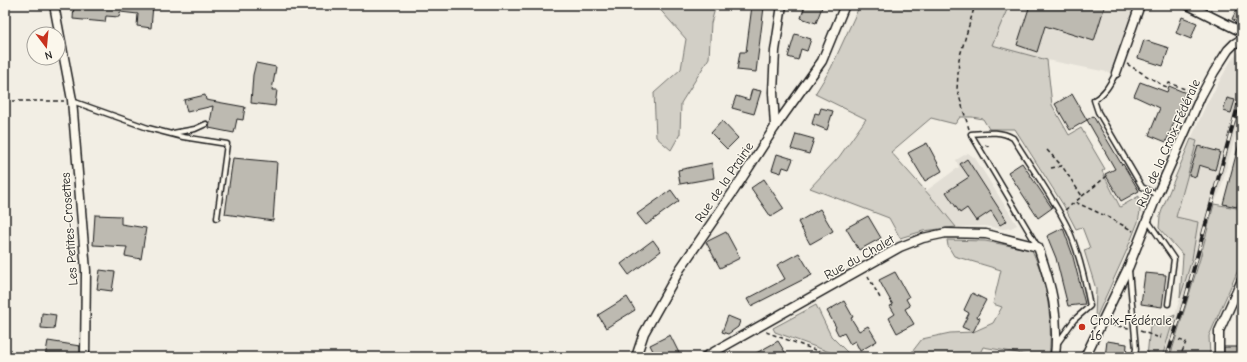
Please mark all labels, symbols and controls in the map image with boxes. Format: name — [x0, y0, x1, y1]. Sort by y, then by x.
north arrow — [26, 26, 66, 66]
text: N — [43, 48, 54, 62]
street label: Rue de la Croix-Fédérale — [1133, 76, 1203, 209]
street label: Rue de la Prairie — [692, 139, 757, 225]
street label: Les Petites-Crosettes — [58, 172, 80, 286]
street label: Rue du Chalet — [821, 231, 898, 282]
place label: Croix-Fédérale 16 — [1090, 313, 1172, 343]
marker: Croix-Fédérale 16 — [1077, 322, 1087, 332]

